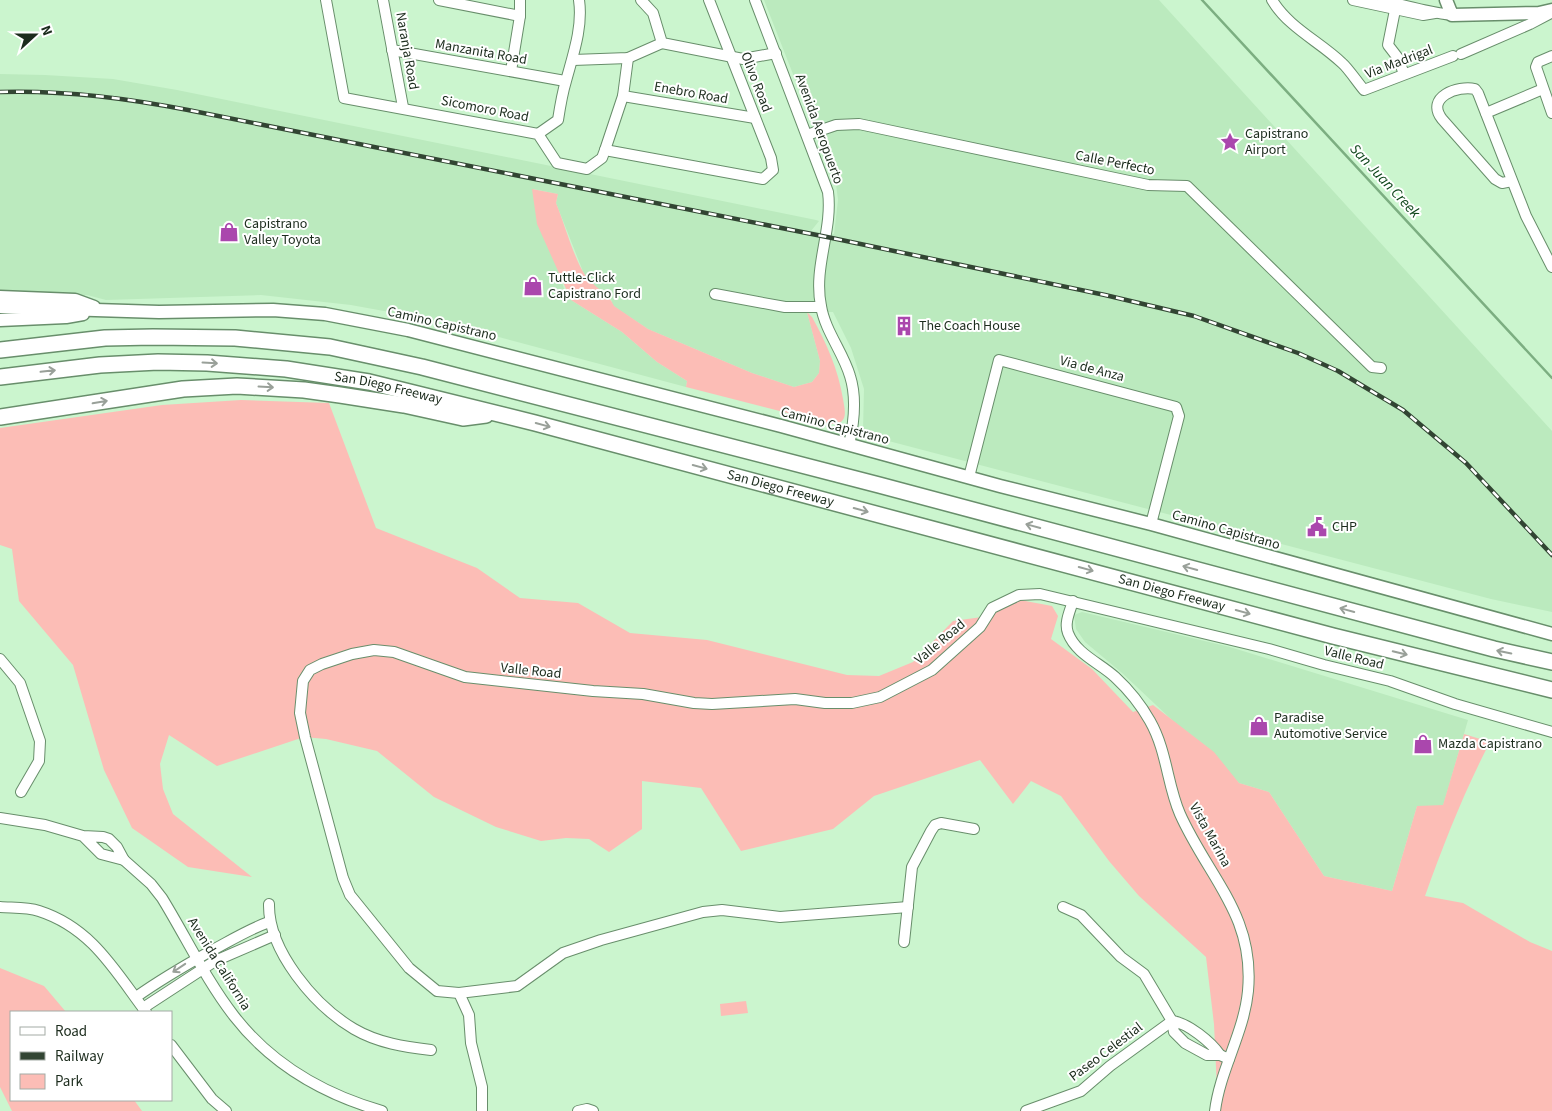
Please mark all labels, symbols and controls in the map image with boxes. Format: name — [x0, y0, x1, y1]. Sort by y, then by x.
north arrow — [10, 10, 60, 60]
street label: Naranja Road — [390, 11, 424, 91]
text: N — [35, 23, 57, 39]
street label: Manzanita Road — [433, 34, 529, 70]
street label: Via Madrigal — [1362, 40, 1436, 84]
street label: Olivo Road — [735, 49, 777, 115]
street label: Avenida Aeropuerto — [790, 71, 848, 187]
street label: Enebro Road — [652, 77, 730, 109]
street label: Sicomoro Road — [439, 91, 531, 127]
place label: Capistrano Airport — [1245, 124, 1308, 160]
place icon: Capistrano Airport — [1219, 131, 1241, 153]
water label: San Juan Creek — [1345, 139, 1426, 223]
street label: Calle Perfecto — [1074, 145, 1156, 181]
place label: Capistrano Valley Toyota — [244, 214, 321, 250]
shop icon: Capistrano Valley Toyota — [218, 221, 240, 243]
place label: Tuttle-Click Capistrano Ford — [548, 268, 641, 304]
shop icon: Tuttle-Click Capistrano Ford — [522, 275, 544, 297]
street label: Camino Capistrano — [385, 302, 499, 346]
building icon: The Coach House — [893, 315, 915, 337]
place label: The Coach House — [919, 316, 1020, 336]
street label: Via de Anza — [1058, 351, 1126, 387]
one-way arrow — [202, 359, 218, 368]
one-way arrow — [40, 366, 56, 376]
street label: San Diego Freeway — [333, 367, 445, 410]
one-way arrow — [258, 383, 274, 392]
one-way arrow — [92, 396, 108, 406]
street label: Camino Capistrano — [779, 402, 891, 450]
one-way arrow — [534, 421, 550, 431]
one-way arrow — [691, 463, 707, 472]
street label: San Diego Freeway — [725, 465, 837, 512]
street label: Camino Capistrano — [1170, 505, 1282, 555]
one-way arrow — [853, 506, 869, 515]
public building icon: CHP — [1306, 516, 1328, 538]
place label: CHP — [1332, 517, 1357, 537]
one-way arrow — [1026, 521, 1042, 531]
one-way arrow — [1183, 563, 1199, 573]
one-way arrow — [1078, 565, 1094, 574]
street label: San Diego Freeway — [1116, 569, 1228, 617]
one-way arrow — [1340, 605, 1356, 615]
one-way arrow — [1235, 607, 1251, 617]
street label: Valle Road — [910, 615, 970, 669]
street label: Valle Road — [1322, 641, 1386, 675]
one-way arrow — [1497, 647, 1513, 656]
one-way arrow — [1392, 649, 1408, 659]
street label: Valle Road — [500, 658, 562, 684]
place label: Paradise Automotive Service — [1274, 708, 1387, 744]
shop icon: Paradise Automotive Service — [1248, 715, 1270, 737]
shop icon: Mazda Capistrano — [1412, 733, 1434, 755]
place label: Mazda Capistrano — [1438, 734, 1542, 754]
street label: Vista Marina — [1184, 799, 1236, 871]
street label: Avenida California — [182, 914, 256, 1014]
one-way arrow — [172, 963, 186, 973]
legend — [10, 1011, 172, 1101]
street label: Paseo Celestial — [1065, 1017, 1147, 1086]
text: Road — [55, 1021, 87, 1042]
text: Railway — [55, 1046, 104, 1067]
text: Park — [55, 1071, 84, 1092]

